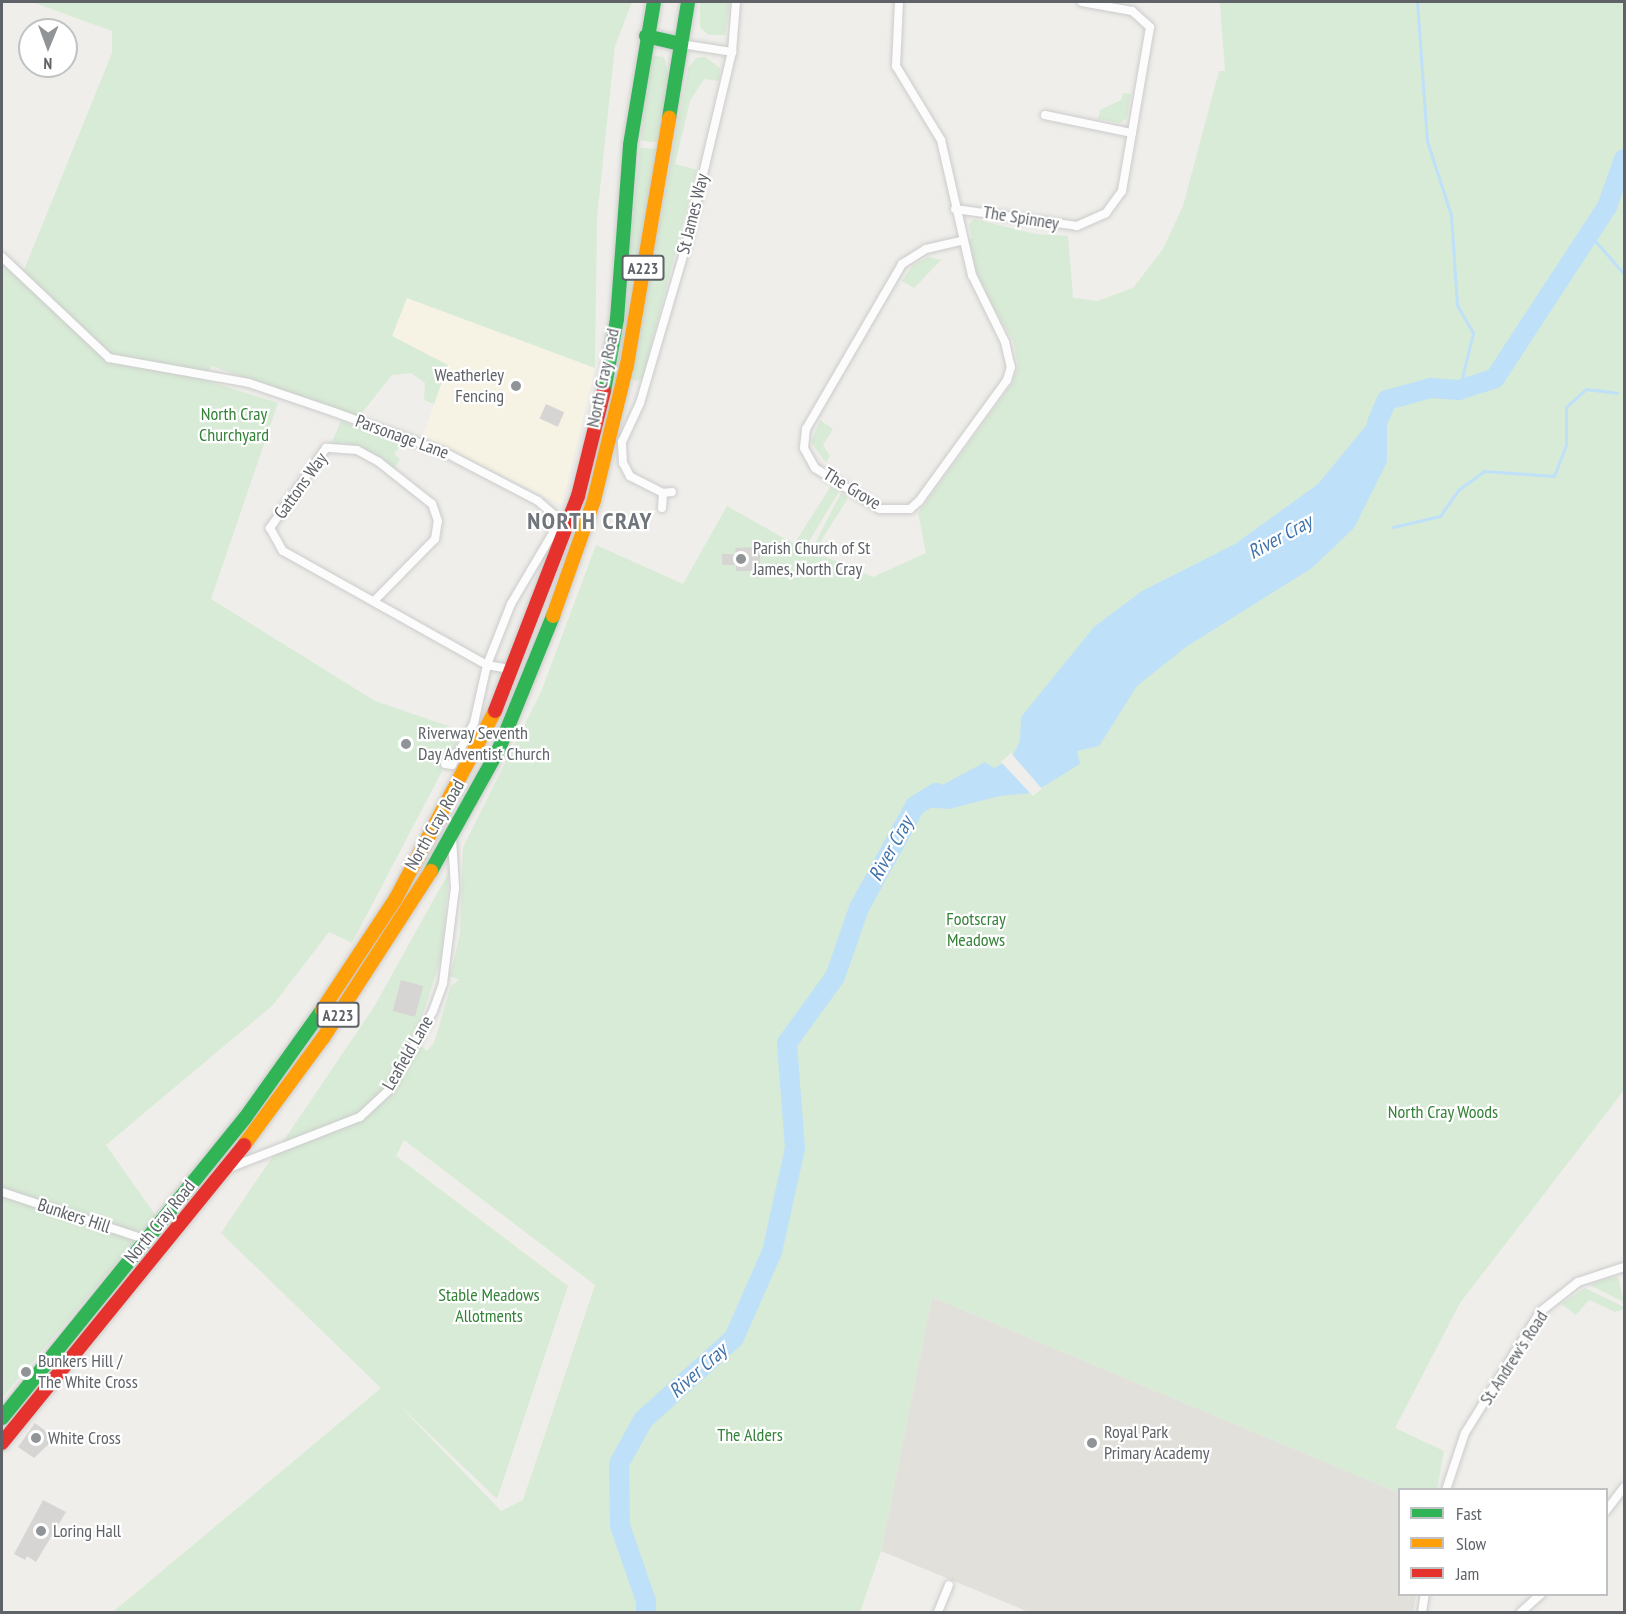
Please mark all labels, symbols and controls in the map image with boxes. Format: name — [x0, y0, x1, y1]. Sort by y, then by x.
north arrow — [18, 18, 78, 78]
text: N — [43, 54, 52, 74]
street label: St James Way — [673, 171, 713, 257]
street label: The Spinney — [982, 201, 1060, 235]
road number: A223 — [620, 255, 666, 281]
street label: North Cray Road — [582, 326, 624, 430]
place label: Weatherley Fencing — [435, 365, 504, 407]
marker: Weatherley Fencing — [509, 379, 523, 393]
park label: North Cray Churchyard — [199, 404, 269, 446]
street label: Parsonage Lane — [352, 410, 452, 464]
street label: Gattons Way — [270, 449, 332, 523]
street label: The Grove — [819, 464, 885, 514]
district label: NORTH CRAY — [527, 507, 653, 535]
water label: River Cray — [1244, 510, 1316, 564]
place label: Parish Church of St James, North Cray — [753, 538, 870, 580]
marker: Parish Church of St James, North Cray — [734, 552, 748, 566]
place label: Riverway Seventh Day Adventist Church — [418, 723, 551, 766]
marker: Riverway Seventh Day Adventist Church — [399, 737, 413, 751]
street label: North Cray Road — [400, 776, 470, 874]
water label: River Cray — [864, 813, 918, 885]
park label: Footscray Meadows — [946, 909, 1006, 952]
road number: A223 — [316, 1002, 360, 1028]
street label: Leafield Lane — [378, 1012, 438, 1094]
park label: North Cray Woods — [1387, 1101, 1499, 1123]
street label: North Cray Road — [120, 1176, 200, 1268]
street label: Bunkers Hill — [35, 1194, 113, 1238]
park label: Stable Meadows Allotments — [438, 1285, 540, 1328]
street label: St. Andrew's Road — [1475, 1306, 1553, 1410]
water label: River Cray — [664, 1339, 732, 1403]
place label: Bunkers Hill / The White Cross — [38, 1351, 138, 1394]
marker: Bunkers Hill / The White Cross — [19, 1365, 33, 1379]
place label: Royal Park Primary Academy — [1104, 1422, 1211, 1464]
park label: The Alders — [717, 1424, 783, 1446]
place label: White Cross — [48, 1427, 121, 1449]
marker: White Cross — [29, 1431, 43, 1445]
marker: Royal Park Primary Academy — [1085, 1436, 1099, 1450]
legend — [1398, 1488, 1608, 1596]
text: Fast — [1456, 1502, 1482, 1525]
place label: Loring Hall — [53, 1520, 121, 1542]
marker: Loring Hall — [34, 1524, 48, 1538]
text: Slow — [1456, 1532, 1486, 1555]
text: Jam — [1456, 1562, 1479, 1585]

